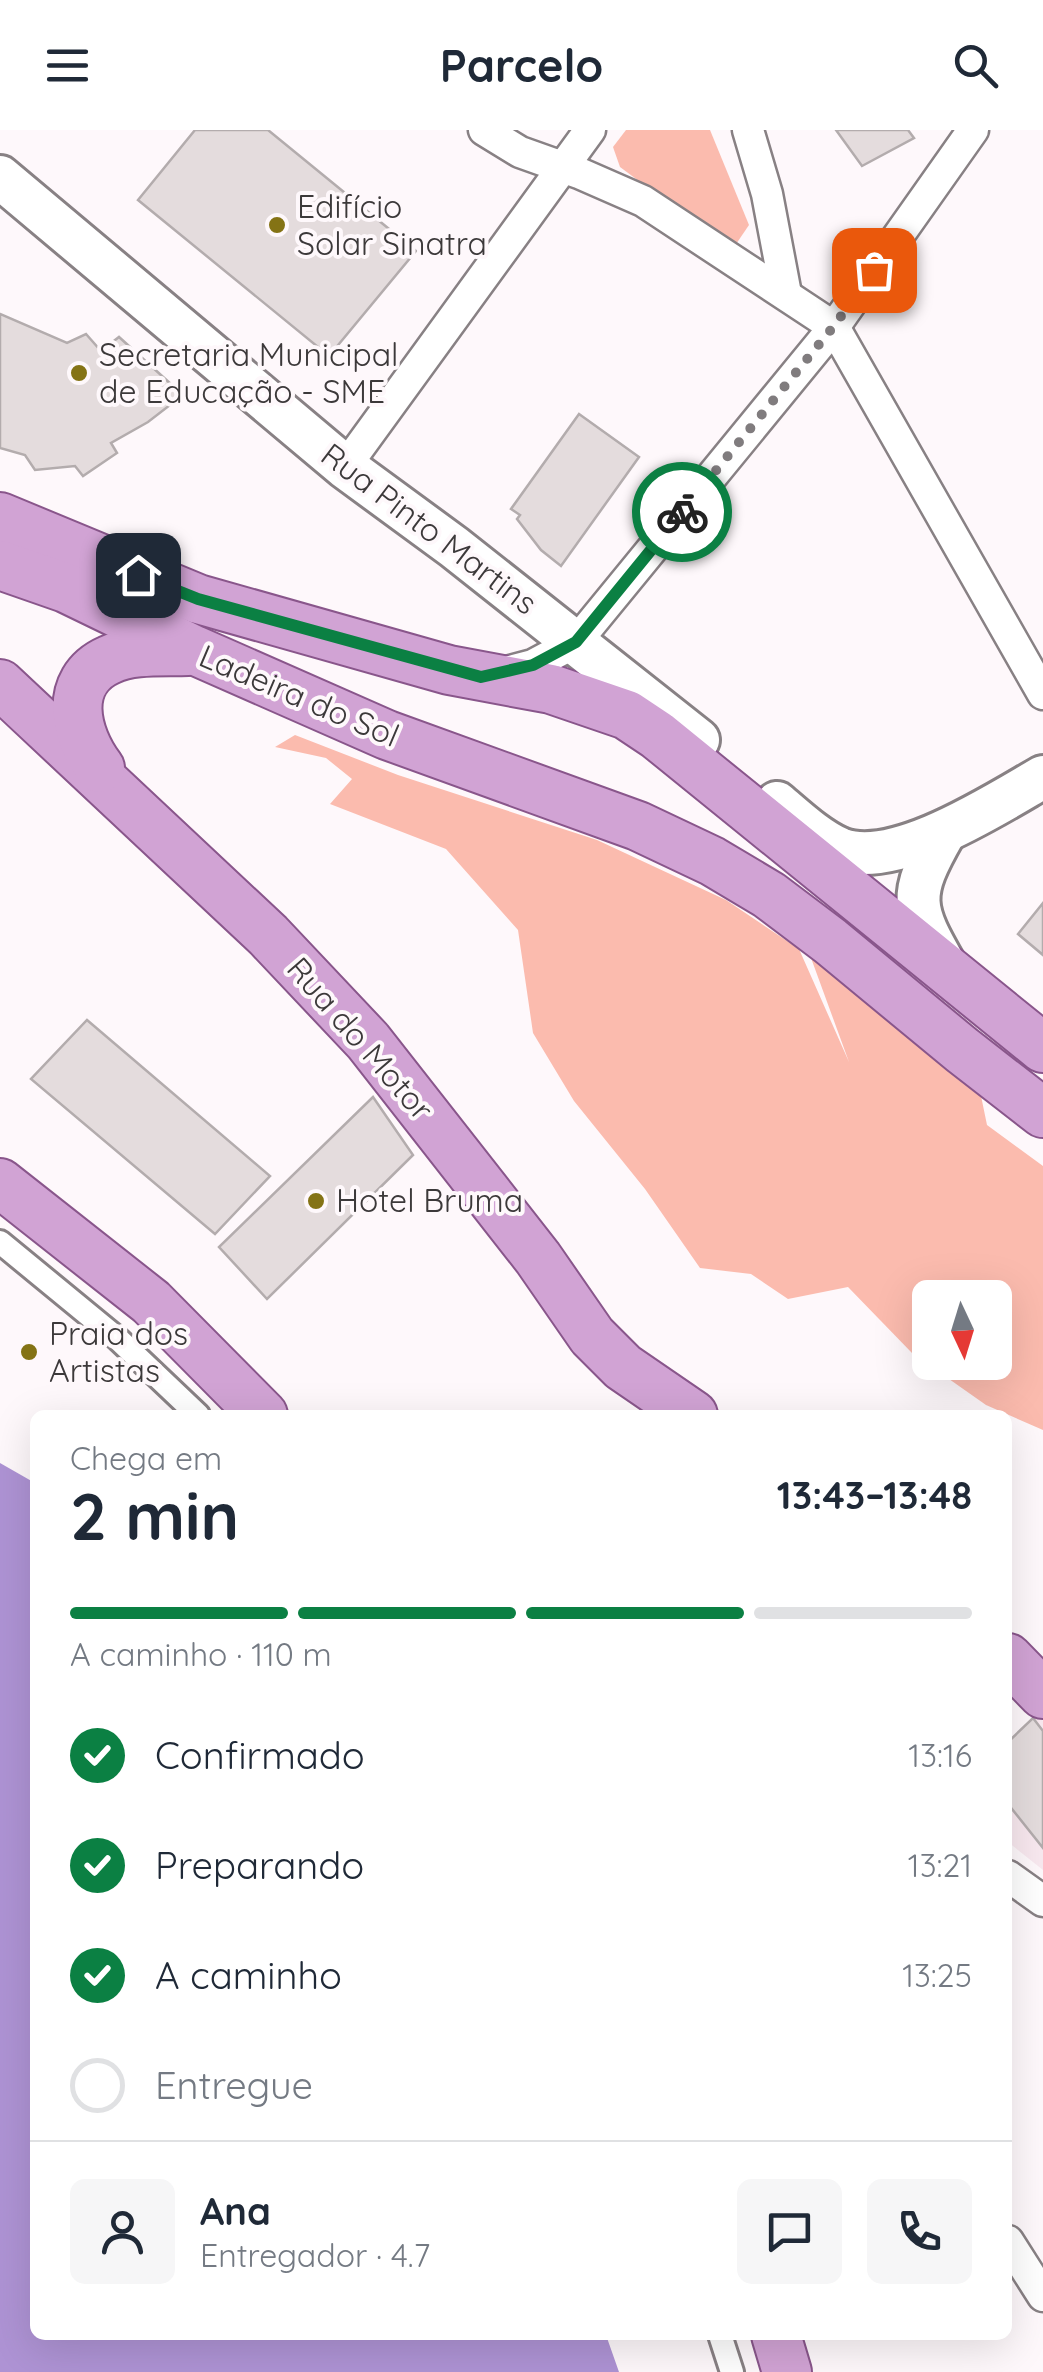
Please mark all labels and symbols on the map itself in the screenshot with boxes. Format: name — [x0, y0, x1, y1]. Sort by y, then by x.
place label: Edifício Solar Sinatra — [297, 186, 487, 263]
marker: Edifício Solar Sinatra — [266, 214, 288, 236]
pin — [832, 228, 917, 313]
place label: Secretaria Municipal de Educação - SME — [99, 334, 398, 411]
marker: Secretaria Municipal de Educação - SME — [68, 362, 90, 384]
street label: Rua Pinto Martins — [314, 434, 545, 622]
courier — [632, 462, 732, 562]
pin — [96, 533, 181, 618]
street label: Ladeira do Sol — [194, 635, 405, 755]
street label: Rua do Motor — [279, 949, 442, 1128]
place label: Hotel Bruma — [336, 1180, 523, 1220]
marker: Hotel Bruma — [305, 1190, 327, 1212]
north arrow — [912, 1280, 1012, 1380]
place label: Praia dos Artistas — [49, 1313, 188, 1390]
marker: Praia dos Artistas — [18, 1341, 40, 1363]

